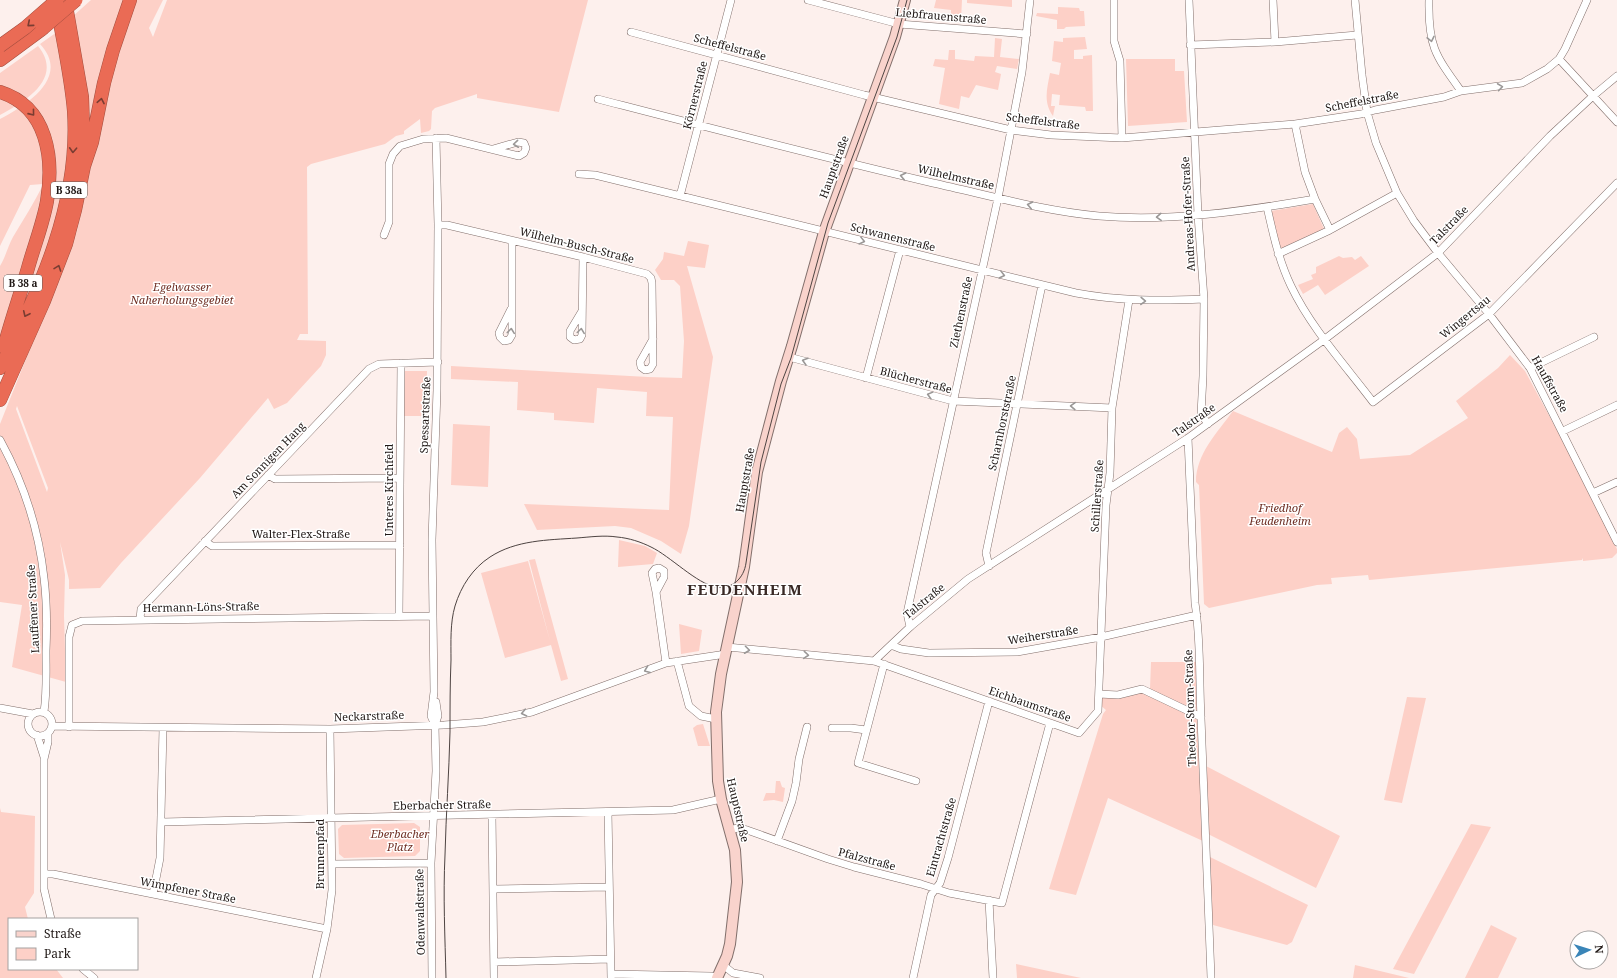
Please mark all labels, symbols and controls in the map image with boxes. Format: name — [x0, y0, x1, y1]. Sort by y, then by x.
street label: Liebfrauenstraße — [895, 4, 987, 27]
one-way arrow — [27, 20, 34, 27]
street label: Scheffelstraße — [692, 30, 768, 63]
one-way arrow — [1427, 36, 1435, 42]
street label: Körnerstraße — [679, 59, 710, 131]
one-way arrow — [1497, 83, 1503, 92]
street label: Scheffelstraße — [1324, 86, 1400, 115]
one-way arrow — [96, 98, 104, 104]
one-way arrow — [27, 109, 34, 116]
street label: Scheffelstraße — [1005, 109, 1081, 132]
street label: Hauptstraße — [815, 133, 852, 200]
one-way arrow — [513, 139, 519, 148]
one-way arrow — [69, 147, 78, 153]
street label: Andreas-Hofer-Straße — [1177, 156, 1198, 272]
street label: Wilhelmstraße — [916, 160, 996, 193]
one-way arrow — [900, 172, 907, 181]
road number: B 38a — [51, 182, 87, 198]
one-way arrow — [1027, 201, 1033, 209]
street label: Talstraße — [1426, 202, 1471, 247]
one-way arrow — [1156, 213, 1162, 221]
street label: Schwanenstraße — [849, 219, 937, 254]
street label: Wilhelm-Busch-Straße — [518, 223, 636, 266]
one-way arrow — [859, 236, 865, 244]
one-way arrow — [53, 264, 61, 271]
one-way arrow — [999, 271, 1005, 279]
road number: B 38 a — [4, 275, 42, 291]
street label: Ziethenstraße — [946, 275, 975, 349]
park label: Egelwasser Naherholungsgebiet — [129, 279, 234, 307]
street label: Wingertsau — [1436, 292, 1493, 342]
one-way arrow — [1140, 296, 1146, 305]
one-way arrow — [23, 309, 31, 317]
one-way arrow — [506, 328, 515, 335]
one-way arrow — [576, 328, 585, 335]
street label: Hauffstraße — [1529, 353, 1572, 415]
one-way arrow — [801, 358, 808, 366]
street label: Blücherstraße — [878, 363, 954, 396]
street label: Scharnhorststraße — [984, 374, 1019, 472]
street label: Spessartstraße — [416, 376, 433, 454]
one-way arrow — [927, 392, 933, 400]
street label: Talstraße — [1169, 399, 1218, 440]
one-way arrow — [1070, 402, 1076, 411]
street label: Am Sonnigen Hang — [227, 418, 308, 501]
street label: Unteres Kirchfeld — [381, 443, 396, 536]
street label: Hauptstraße — [731, 446, 758, 513]
street label: Schillerstraße — [1086, 459, 1107, 533]
park label: Friedhof Feudenheim — [1248, 500, 1311, 528]
street label: Walter-Flex-Straße — [252, 526, 350, 541]
street label: Lauffener Straße — [23, 564, 42, 654]
district label: FEUDENHEIM — [687, 579, 803, 599]
street label: Talstraße — [900, 579, 948, 622]
street label: Hermann-Löns-Straße — [143, 598, 260, 615]
street label: Weiherstraße — [1007, 622, 1079, 647]
one-way arrow — [744, 645, 750, 654]
street label: Theodor-Storm-Straße — [1180, 649, 1199, 767]
one-way arrow — [803, 650, 809, 659]
one-way arrow — [643, 666, 650, 674]
street label: Eichbaumstraße — [987, 682, 1073, 725]
street label: Neckarstraße — [333, 707, 405, 724]
one-way arrow — [521, 709, 527, 717]
street label: Hauptstraße — [724, 776, 753, 844]
street label: Eintrachtstraße — [922, 795, 959, 878]
street label: Eberbacher Straße — [393, 796, 491, 813]
street label: Brunnenpfad — [312, 819, 327, 889]
park label: Eberbacher Platz — [370, 826, 430, 854]
street label: Pfalzstraße — [837, 844, 898, 873]
street label: Odenwaldstraße — [411, 868, 428, 956]
street label: Wimpfener Straße — [139, 873, 237, 906]
legend — [8, 918, 138, 970]
text: Straße — [44, 925, 81, 942]
north arrow — [1569, 930, 1609, 970]
text: N — [1592, 944, 1607, 954]
text: Park — [44, 945, 72, 962]

